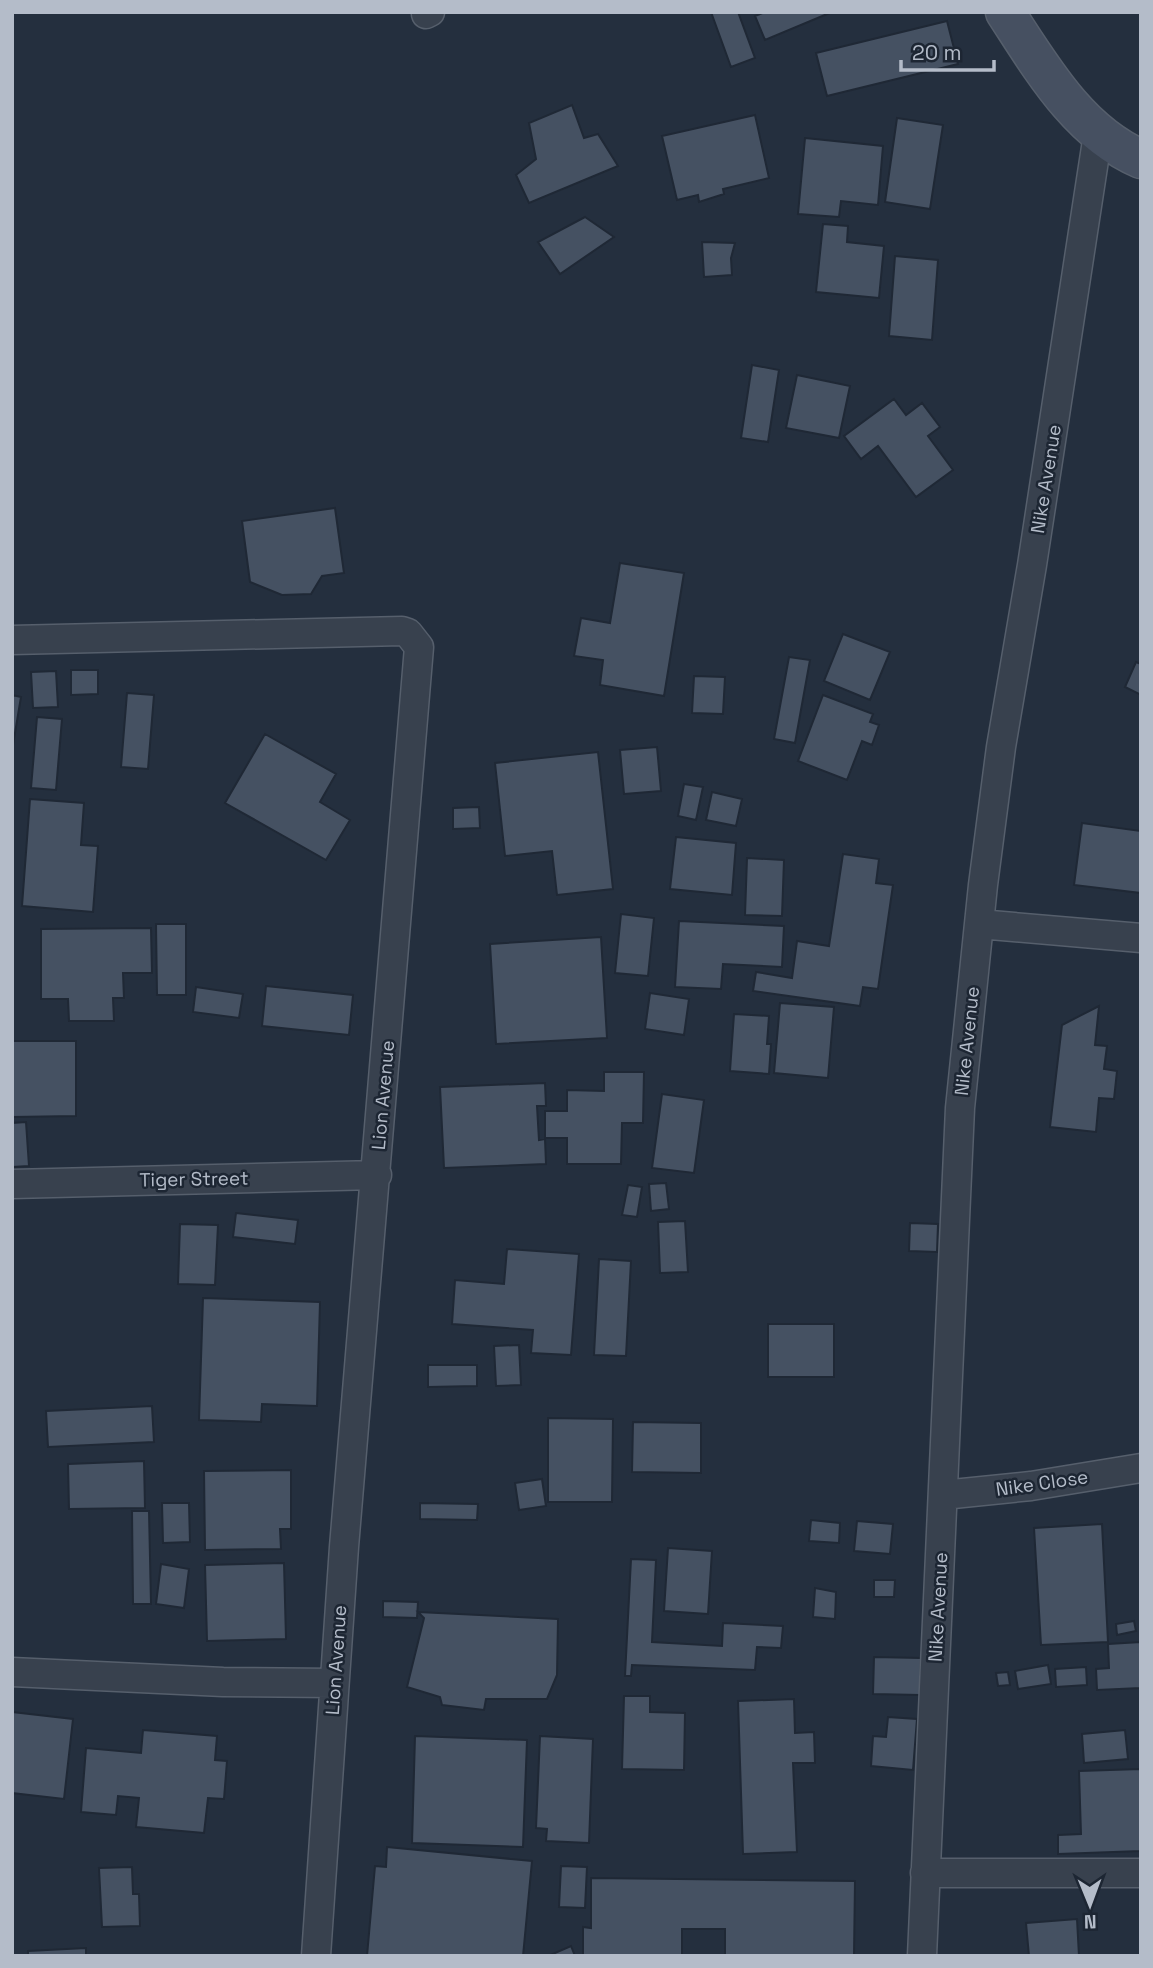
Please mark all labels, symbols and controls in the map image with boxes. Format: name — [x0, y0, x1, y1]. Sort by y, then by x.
scale bar — [901, 28, 994, 72]
text: 20 m — [912, 39, 962, 66]
street label: Nike Avenue — [1025, 423, 1067, 535]
street label: Nike Avenue — [949, 985, 985, 1097]
street label: Lion Avenue — [366, 1039, 400, 1151]
street label: Tiger Street — [139, 1166, 249, 1192]
street label: Nike Close — [994, 1464, 1090, 1502]
street label: Nike Avenue — [923, 1551, 953, 1663]
street label: Lion Avenue — [320, 1604, 352, 1716]
north arrow — [1055, 1870, 1125, 1940]
text: N — [1084, 1909, 1097, 1934]

